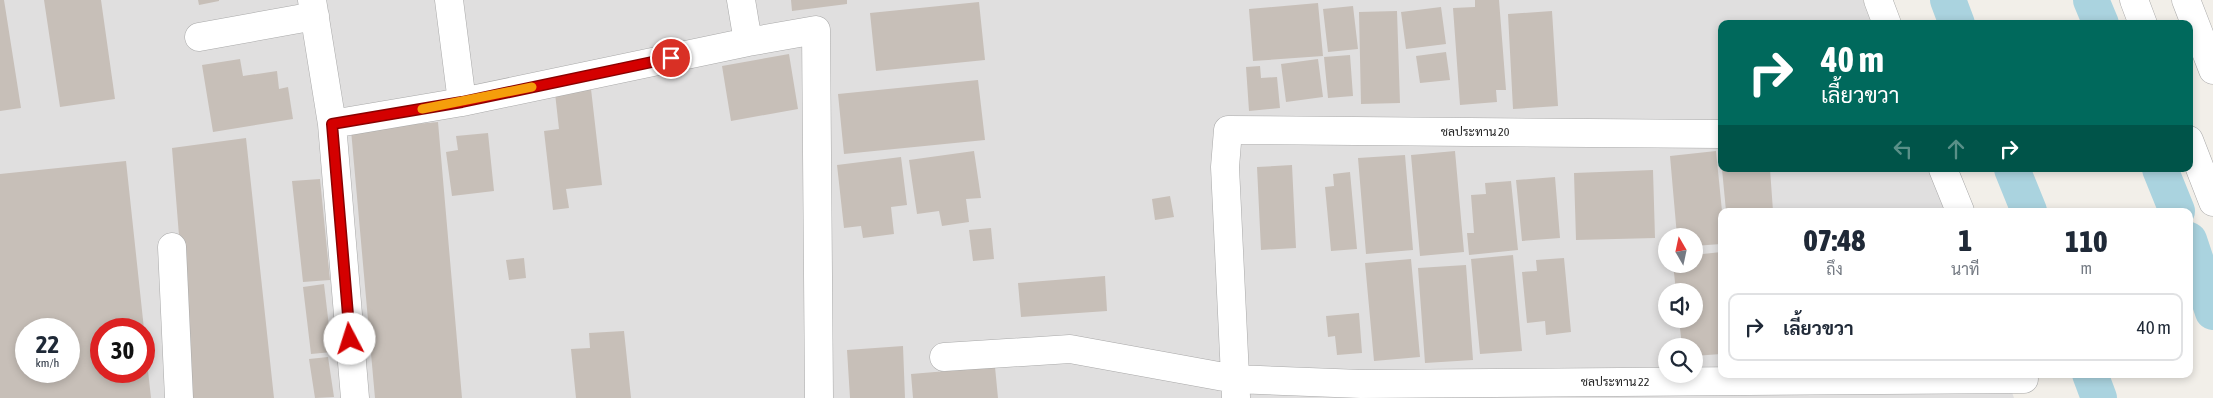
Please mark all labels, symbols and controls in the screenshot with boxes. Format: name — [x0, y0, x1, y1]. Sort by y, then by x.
pin — [650, 37, 692, 79]
text: 40 m — [1821, 39, 1884, 79]
icon: right — [1738, 40, 1803, 105]
icon: arrive — [657, 44, 685, 72]
text: เลี้ยวขวา — [1821, 82, 1899, 108]
street label: ชลประทาน 20 — [1441, 125, 1510, 139]
icon: left — [1889, 135, 1917, 163]
icon: ahead — [1942, 135, 1970, 163]
icon: right — [1995, 135, 2023, 163]
text: 07:48 — [1804, 223, 1865, 257]
text: 1 — [1958, 223, 1972, 257]
text: 110 — [2065, 224, 2107, 258]
north arrow — [1658, 228, 1702, 272]
map controls — [1658, 228, 1703, 383]
text: m — [2080, 259, 2092, 277]
text: ถึง — [1826, 260, 1843, 278]
text: นาที — [1951, 260, 1979, 278]
button: sound — [1658, 283, 1703, 328]
position arrow — [323, 312, 375, 364]
icon: right — [1740, 313, 1768, 341]
text: 40 m — [2137, 316, 2171, 338]
text: เลี้ยวขวา — [1783, 317, 1854, 339]
speed limit sign: 30 — [90, 318, 155, 383]
text: 22 — [36, 330, 59, 358]
button: search — [1658, 338, 1703, 383]
text: km/h — [36, 356, 59, 370]
street label: ชลประทาน 22 — [1581, 375, 1649, 389]

